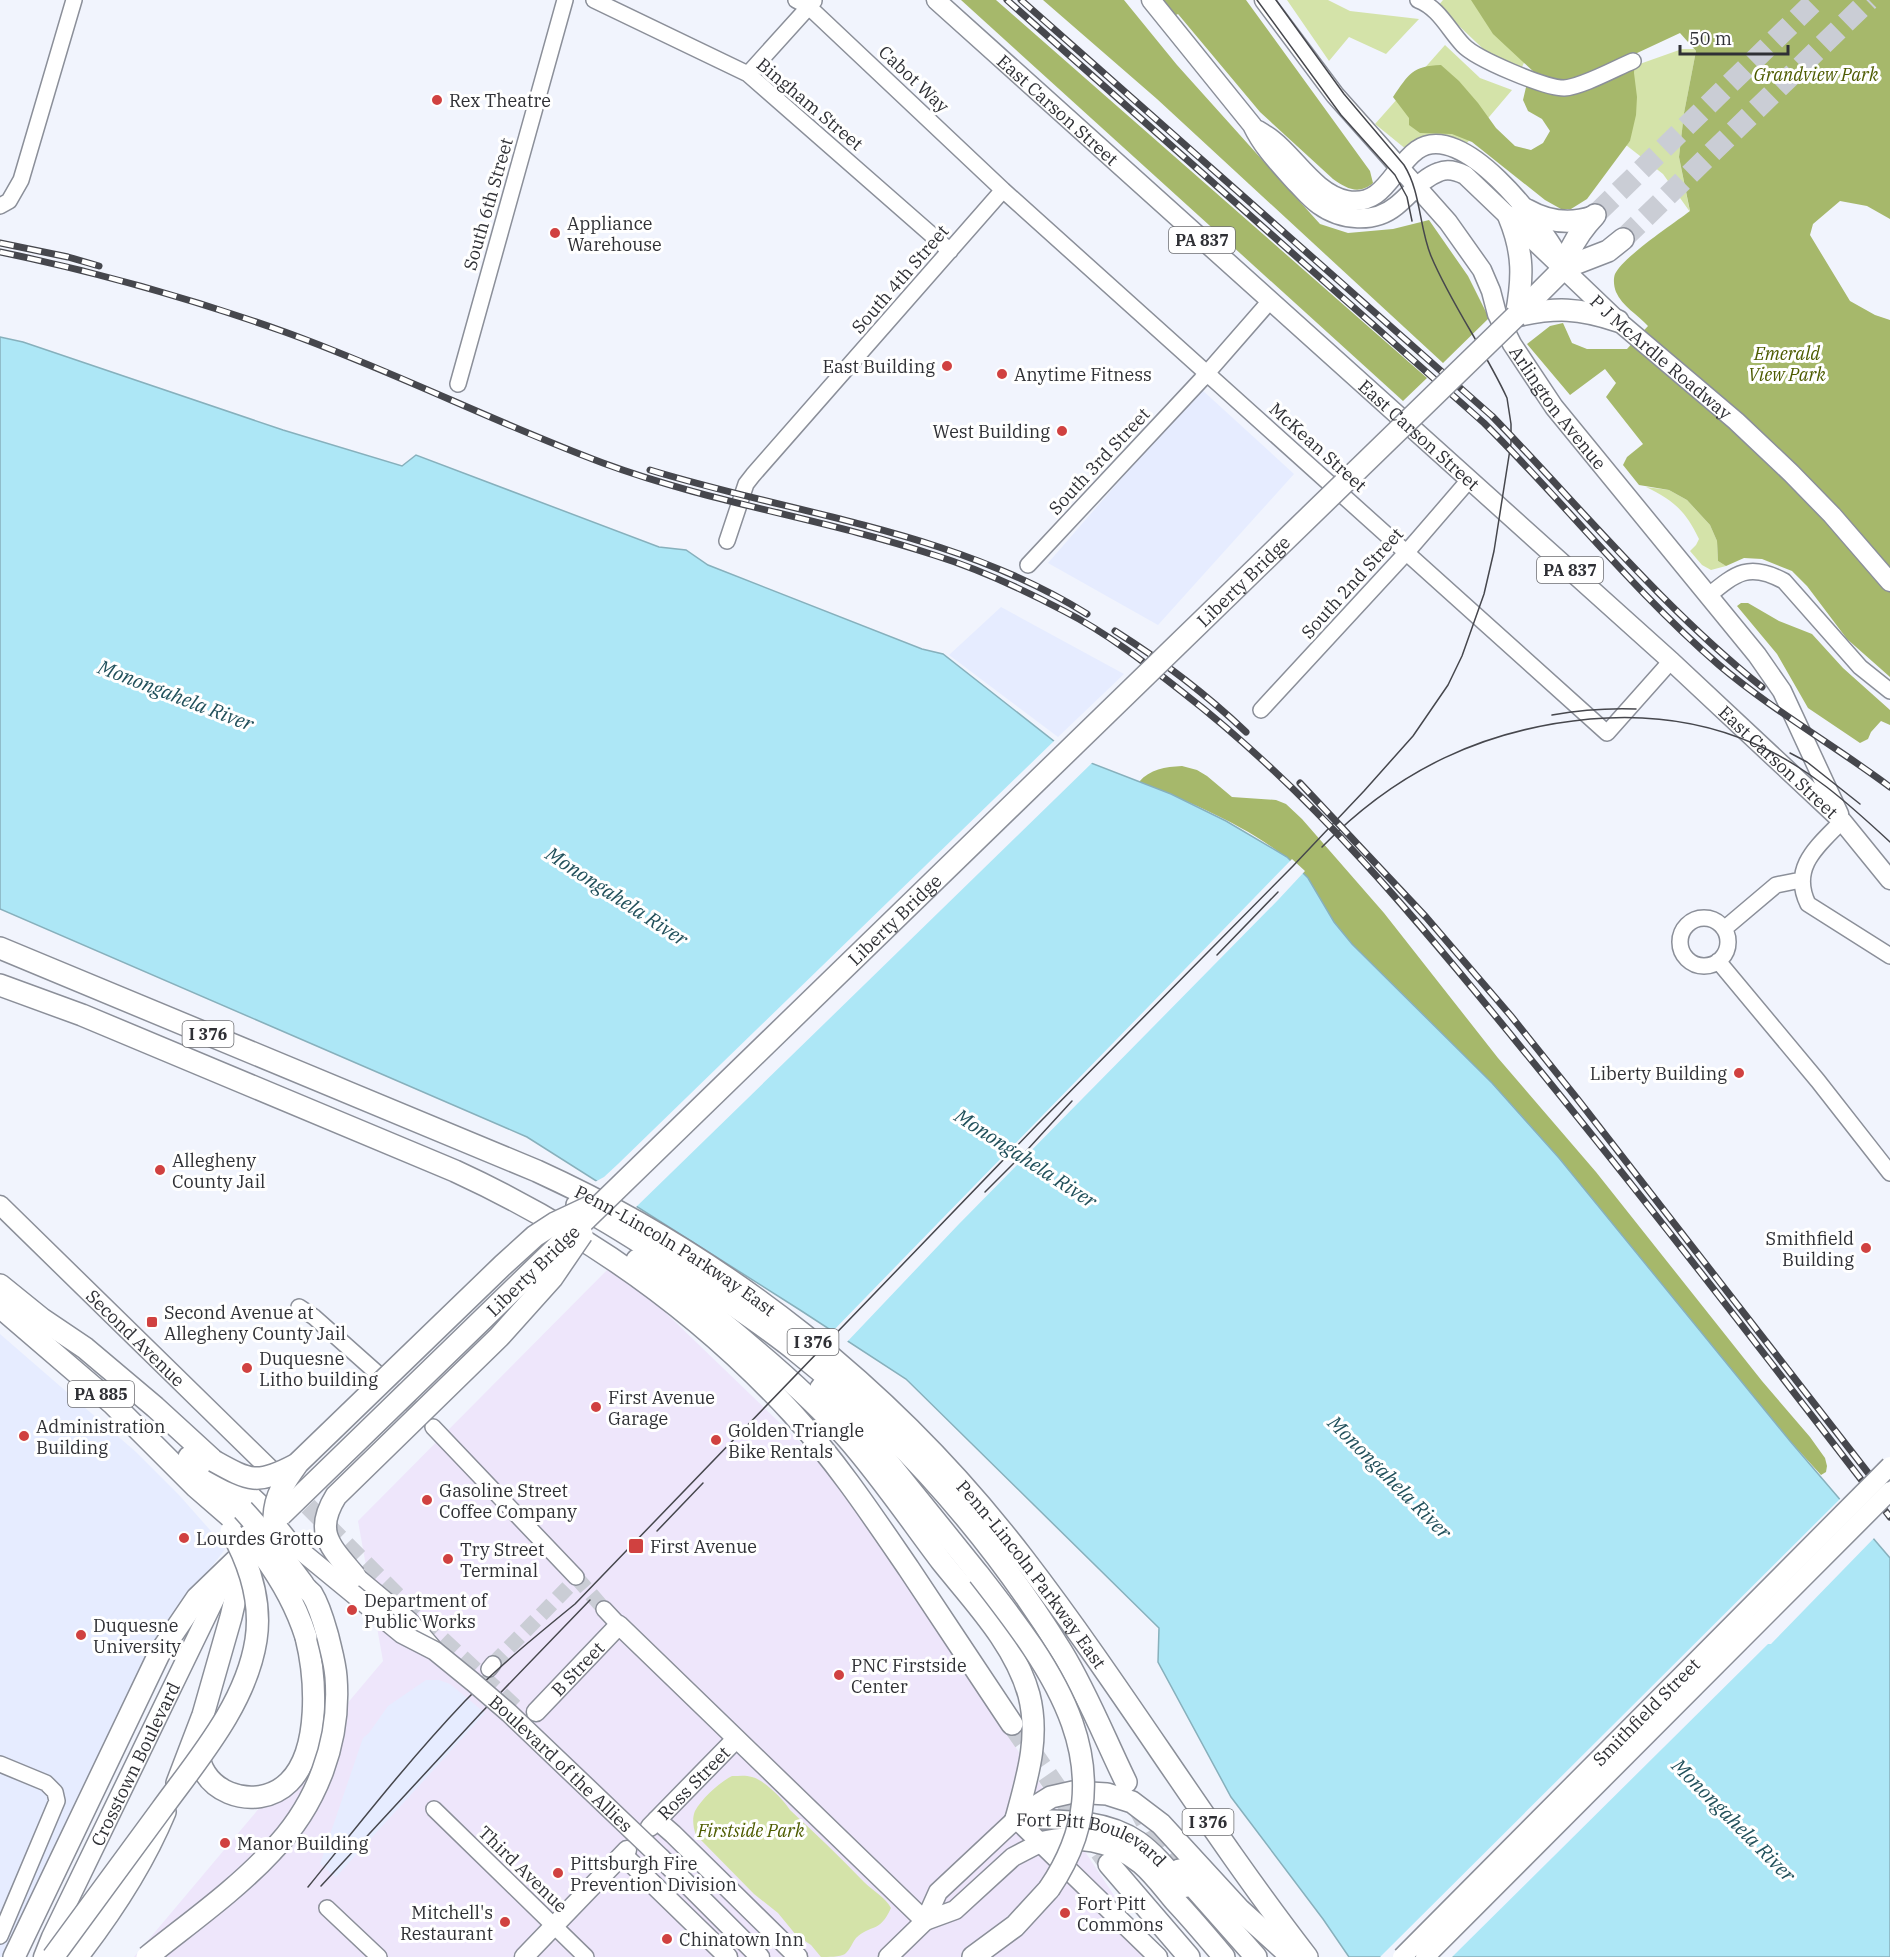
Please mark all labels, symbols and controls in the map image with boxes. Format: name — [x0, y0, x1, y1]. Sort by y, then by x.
scale bar — [1680, 18, 1788, 56]
text: 50 m — [1689, 27, 1732, 50]
street label: Cabot Way — [874, 40, 954, 118]
street label: East Carson Street — [993, 49, 1123, 170]
street label: Bingham Street — [752, 53, 868, 155]
park label: Grandview Park — [1754, 63, 1879, 86]
place label: Rex Theatre — [449, 89, 551, 112]
marker: Rex Theatre — [430, 93, 444, 107]
street label: South 6th Street — [458, 135, 518, 273]
place label: Appliance Warehouse — [567, 212, 662, 256]
street label: South 4th Street — [846, 220, 954, 338]
marker: Appliance Warehouse — [548, 226, 562, 240]
road number: PA 837 — [1169, 227, 1235, 253]
street label: P J McArdle Roadway — [1586, 289, 1737, 424]
street label: Arlington Avenue — [1505, 341, 1612, 474]
park label: Emerald View Park — [1748, 342, 1826, 386]
place label: East Building — [822, 355, 935, 378]
marker: East Building — [940, 359, 954, 373]
place label: Anytime Fitness — [1014, 363, 1152, 386]
marker: Anytime Fitness — [995, 367, 1009, 381]
street label: East Carson Street — [1354, 374, 1485, 495]
street label: McKean Street — [1265, 397, 1371, 497]
street label: South 3rd Street — [1043, 403, 1155, 519]
place label: West Building — [933, 420, 1050, 443]
marker: West Building — [1055, 424, 1069, 438]
street label: South 2nd Street — [1296, 523, 1408, 643]
street label: Liberty Bridge — [1192, 530, 1295, 631]
road number: PA 837 — [1537, 557, 1603, 583]
water label: Monongahela River — [93, 653, 259, 738]
street label: East Carson Street — [1714, 700, 1843, 823]
water label: Monongahela River — [540, 839, 694, 953]
street label: Liberty Bridge — [843, 869, 946, 970]
road number: I 376 — [182, 1021, 234, 1047]
place label: Liberty Building — [1590, 1062, 1727, 1085]
marker: Liberty Building — [1732, 1066, 1746, 1080]
water label: Monongahela River — [949, 1101, 1103, 1215]
place label: Allegheny County Jail — [172, 1149, 265, 1193]
marker: Allegheny County Jail — [153, 1163, 167, 1177]
street label: Penn-Lincoln Parkway East — [571, 1179, 780, 1321]
street label: Liberty Bridge — [481, 1220, 584, 1321]
place label: Smithfield Building — [1766, 1227, 1854, 1271]
marker: Smithfield Building — [1859, 1241, 1873, 1255]
street label: Second Avenue — [82, 1284, 190, 1391]
place label: Second Avenue at Allegheny County Jail — [164, 1301, 346, 1345]
marker: Second Avenue at Allegheny County Jail — [145, 1315, 159, 1329]
road number: I 376 — [788, 1329, 838, 1355]
place label: Duquesne Litho building — [259, 1347, 378, 1391]
marker: Duquesne Litho building — [240, 1361, 254, 1375]
road number: PA 885 — [68, 1381, 134, 1407]
place label: First Avenue Garage — [608, 1386, 715, 1430]
marker: First Avenue Garage — [589, 1400, 603, 1414]
water label: Monongahela River — [1322, 1409, 1459, 1546]
place label: Administration Building — [36, 1415, 166, 1459]
place label: Golden Triangle Bike Rentals — [728, 1419, 864, 1463]
marker: Administration Building — [17, 1429, 31, 1443]
marker: Golden Triangle Bike Rentals — [709, 1433, 723, 1447]
street label: Penn-Lincoln Parkway East — [952, 1475, 1111, 1673]
place label: Gasoline Street Coffee Company — [439, 1479, 577, 1523]
marker: Gasoline Street Coffee Company — [420, 1493, 434, 1507]
place label: Lourdes Grotto — [196, 1527, 323, 1550]
marker: Lourdes Grotto — [177, 1531, 191, 1545]
place label: First Avenue — [650, 1535, 757, 1558]
marker: First Avenue — [627, 1537, 645, 1555]
place label: Try Street Terminal — [460, 1538, 544, 1582]
marker: Try Street Terminal — [441, 1552, 455, 1566]
place label: Department of Public Works — [364, 1589, 489, 1633]
marker: Department of Public Works — [345, 1603, 359, 1617]
place label: Duquesne University — [93, 1614, 181, 1658]
marker: Duquesne University — [74, 1628, 88, 1642]
street label: B Street — [546, 1636, 609, 1701]
street label: Smithfield Street — [1587, 1653, 1705, 1770]
place label: PNC Firstside Center — [851, 1654, 967, 1698]
marker: PNC Firstside Center — [832, 1668, 846, 1682]
street label: Crosstown Boulevard — [85, 1678, 185, 1850]
street label: Boulevard of the Allies — [484, 1690, 638, 1837]
street label: Ross Street — [652, 1741, 735, 1824]
water label: Monongahela River — [1666, 1752, 1803, 1889]
street label: Fort Pitt Boulevard — [1016, 1808, 1172, 1871]
road number: I 376 — [1182, 1809, 1234, 1835]
park label: Firstside Park — [696, 1819, 805, 1842]
street label: Third Avenue — [474, 1821, 572, 1917]
place label: Manor Building — [237, 1832, 369, 1855]
marker: Manor Building — [218, 1836, 232, 1850]
place label: Pittsburgh Fire Prevention Division — [570, 1852, 737, 1896]
marker: Pittsburgh Fire Prevention Division — [551, 1866, 565, 1880]
place label: Fort Pitt Commons — [1077, 1892, 1163, 1936]
place label: Mitchell's Restaurant — [400, 1901, 493, 1945]
marker: Fort Pitt Commons — [1058, 1906, 1072, 1920]
marker: Mitchell's Restaurant — [498, 1915, 512, 1929]
place label: Chinatown Inn — [679, 1928, 804, 1951]
marker: Chinatown Inn — [660, 1932, 674, 1946]

